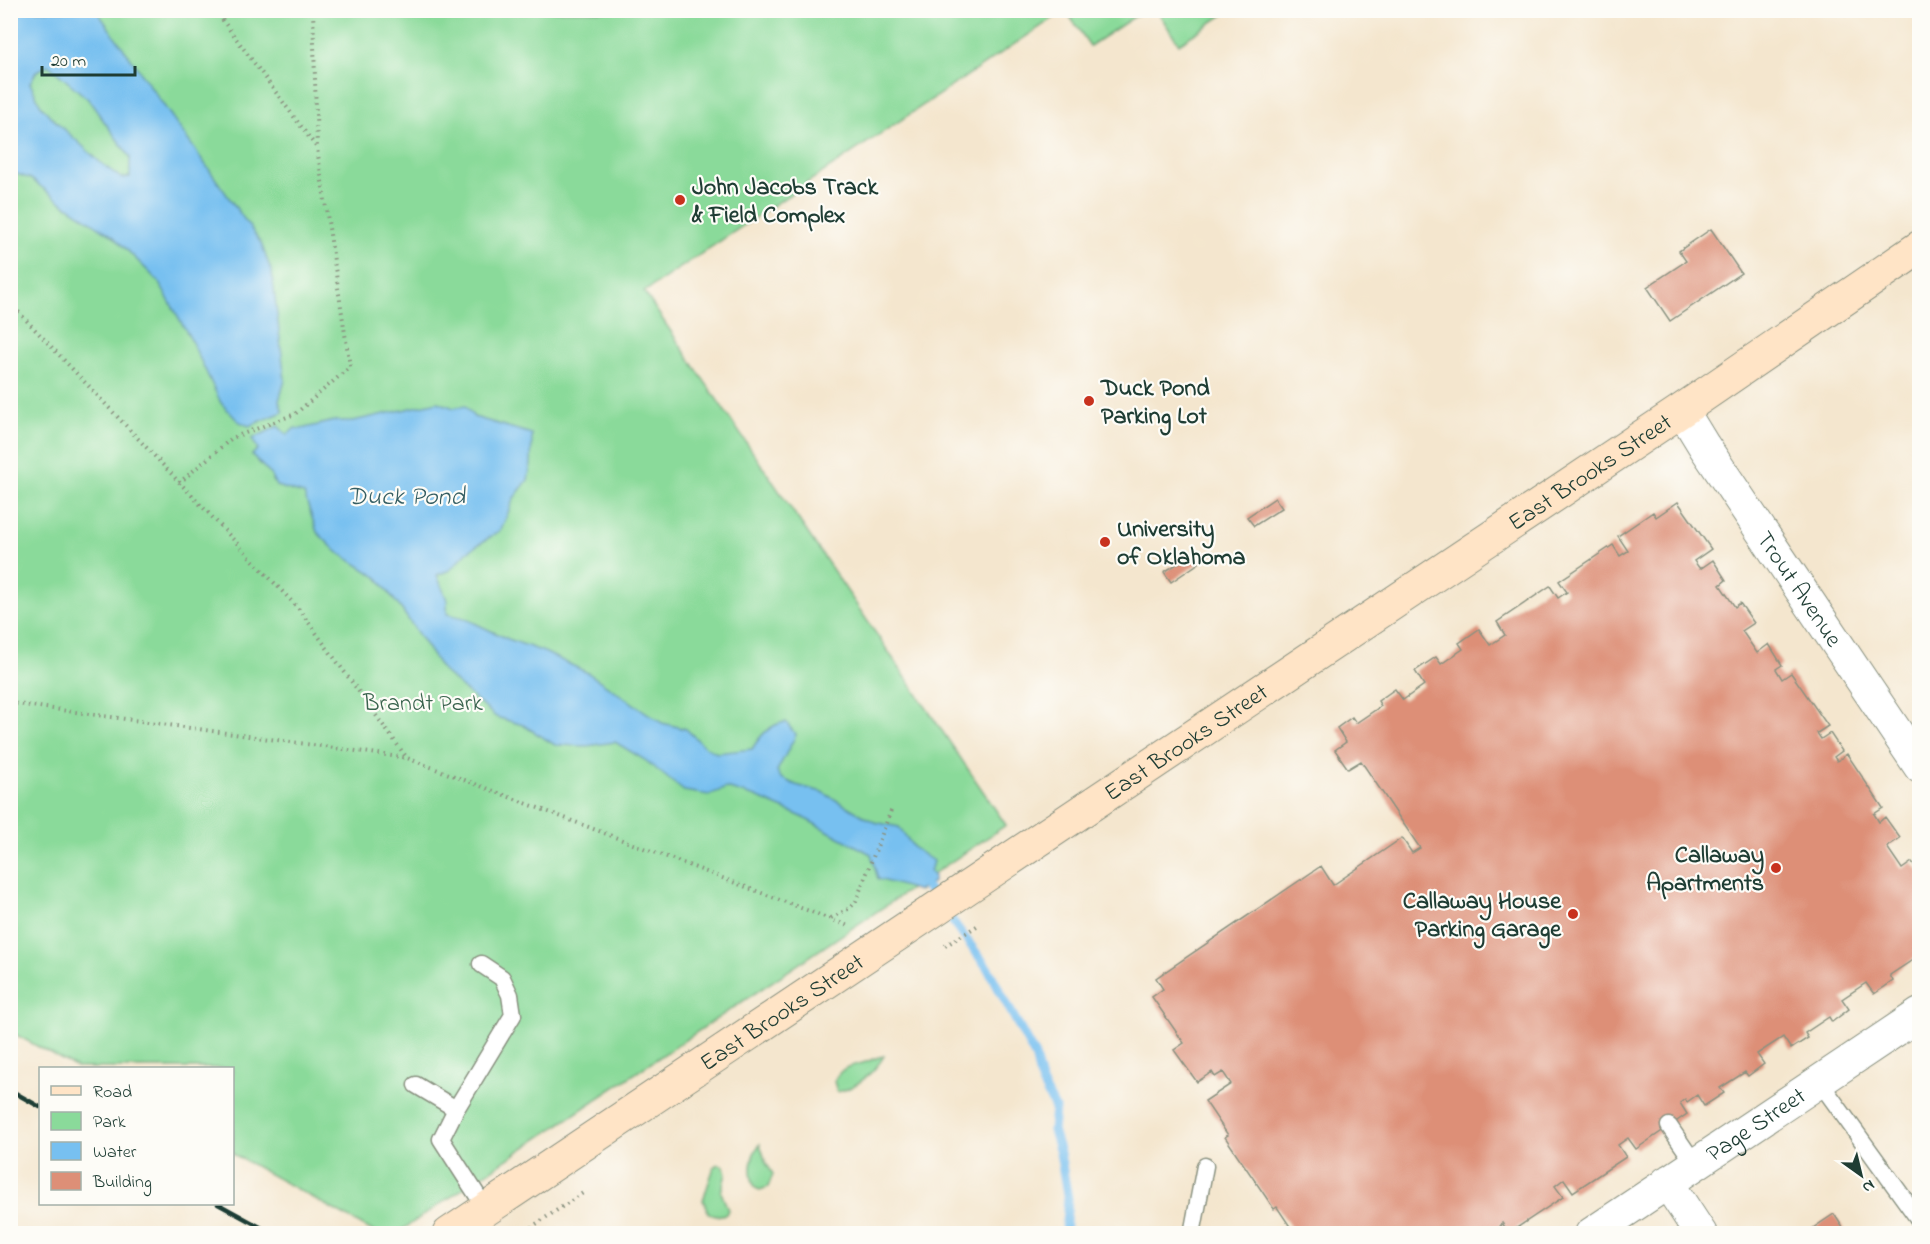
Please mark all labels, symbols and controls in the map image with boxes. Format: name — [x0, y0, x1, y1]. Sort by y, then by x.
scale bar — [42, 39, 135, 77]
text: 20 m — [51, 49, 86, 75]
place label: John Jacobs Track & Field Complex — [691, 171, 878, 234]
marker: John Jacobs Track & Field Complex — [673, 193, 687, 207]
place label: Duck Pond Parking Lot — [1100, 372, 1210, 436]
marker: Duck Pond Parking Lot — [1082, 394, 1096, 408]
street label: East Brooks Street — [1502, 406, 1680, 541]
water label: Duck Pond — [347, 479, 466, 517]
place label: University of Oklahoma — [1117, 513, 1245, 576]
street label: Trout Avenue — [1746, 525, 1850, 655]
marker: University of Oklahoma — [1098, 535, 1112, 549]
street label: East Brooks Street — [1098, 676, 1276, 811]
park label: Brandt Park — [362, 687, 483, 722]
place label: Callaway Apartments — [1646, 839, 1764, 902]
marker: Callaway Apartments — [1769, 861, 1783, 875]
place label: Callaway House Parking Garage — [1403, 885, 1562, 949]
marker: Callaway House Parking Garage — [1566, 907, 1580, 921]
street label: East Brooks Street — [694, 946, 872, 1081]
legend — [39, 1067, 234, 1205]
text: Road — [93, 1080, 132, 1106]
street label: Page Street — [1700, 1080, 1814, 1172]
text: Park — [93, 1110, 126, 1136]
text: Water — [93, 1140, 137, 1166]
north arrow — [1831, 1145, 1891, 1205]
text: Building — [92, 1170, 152, 1197]
text: N — [1857, 1173, 1879, 1199]

